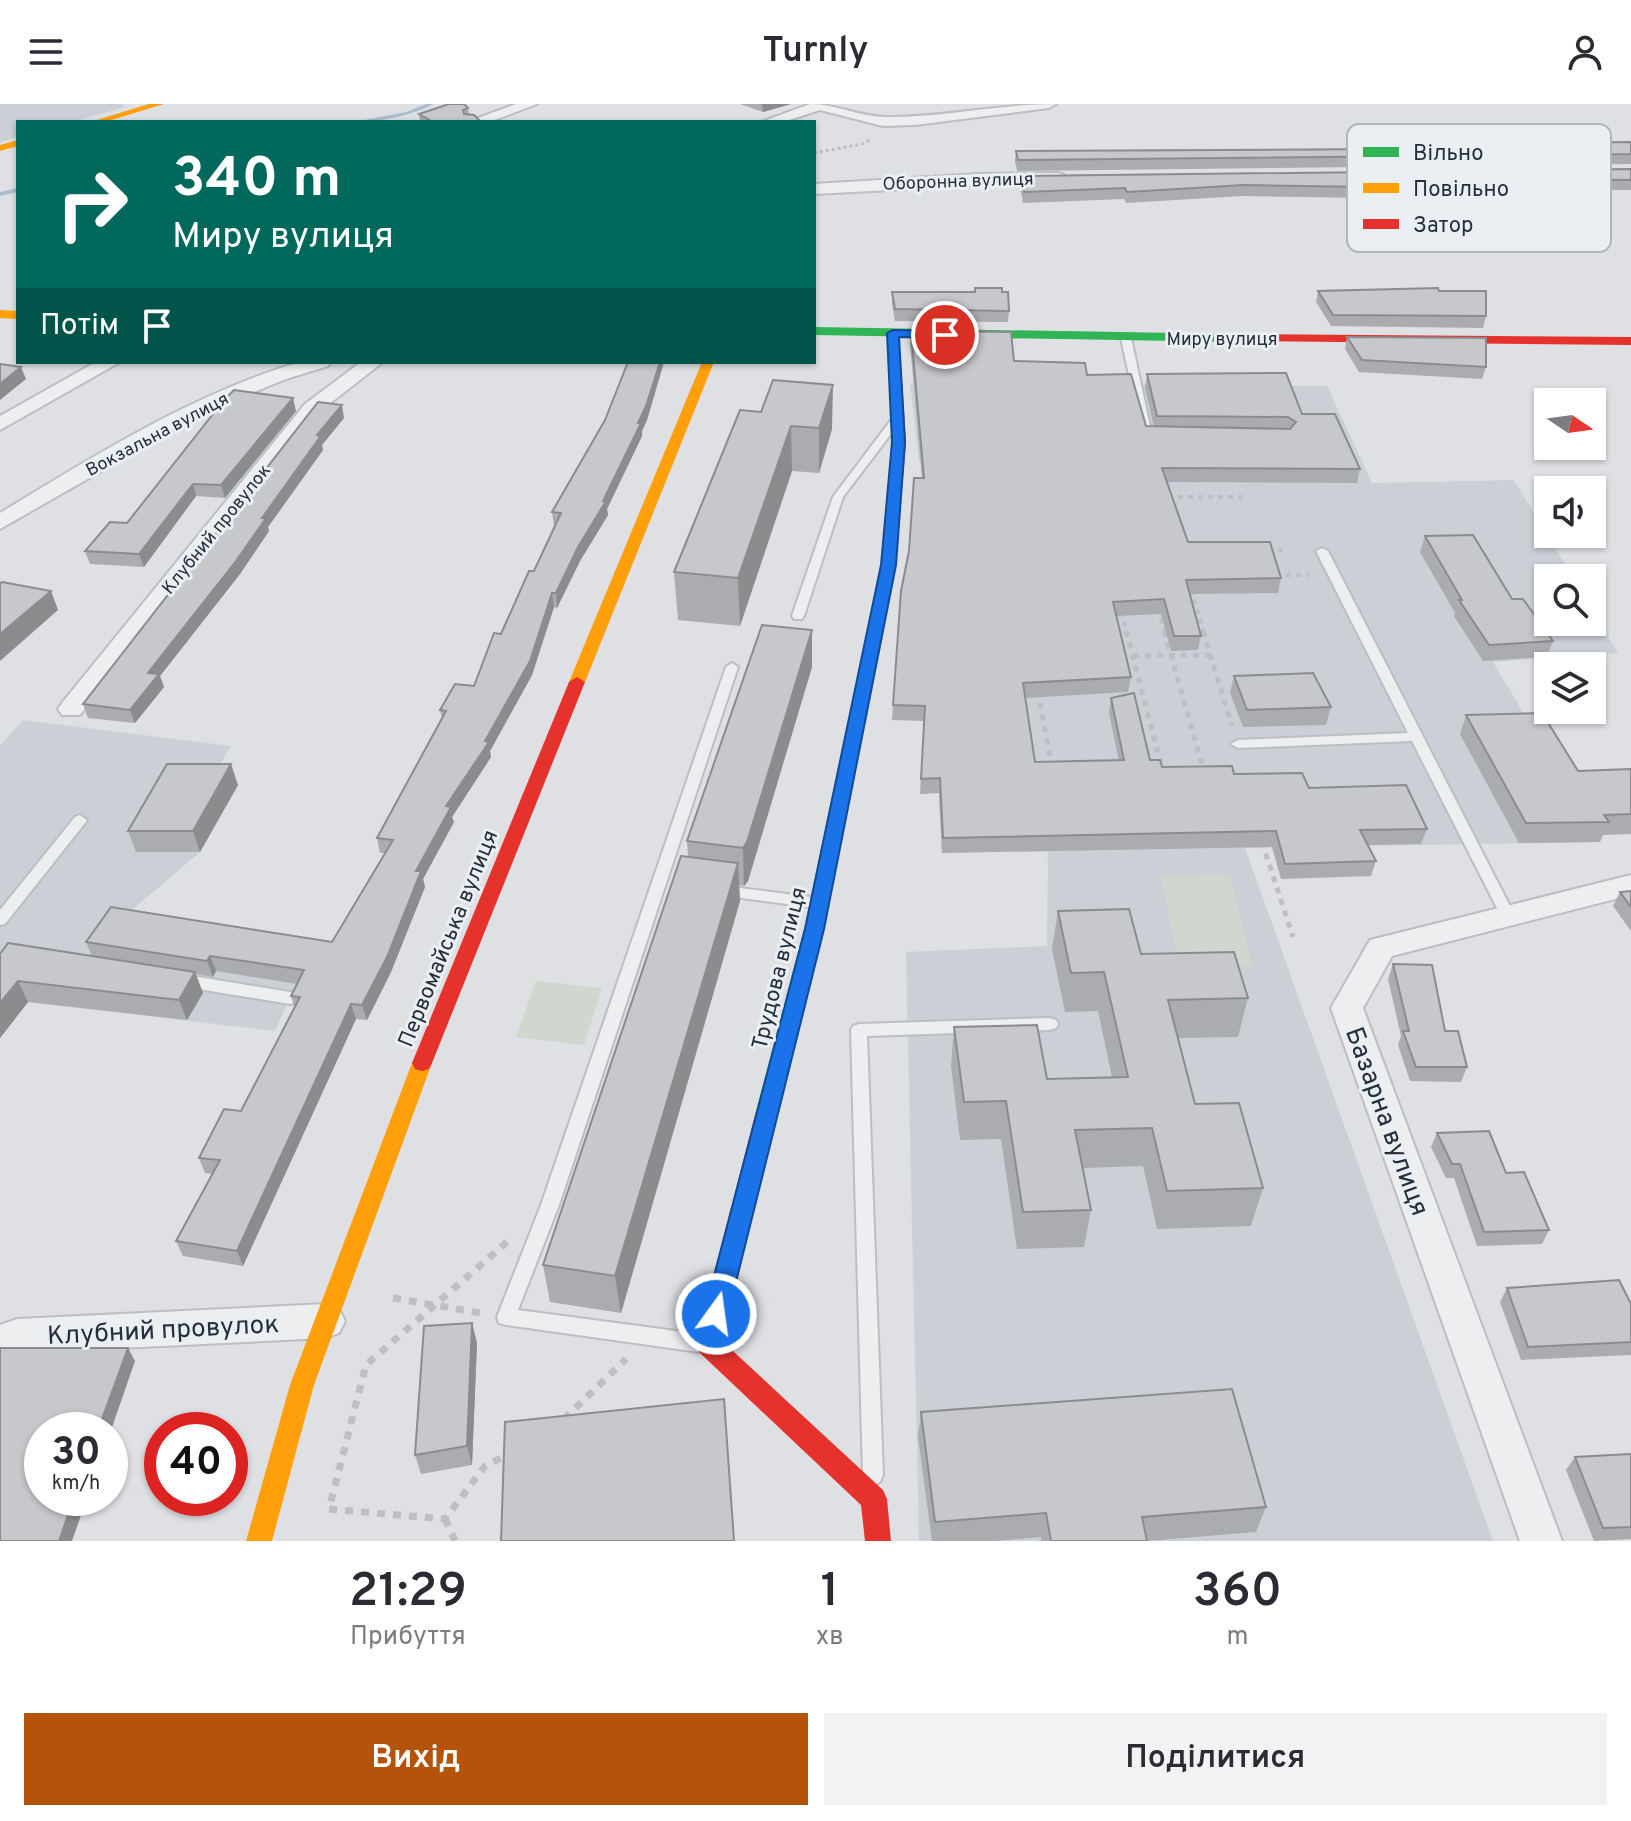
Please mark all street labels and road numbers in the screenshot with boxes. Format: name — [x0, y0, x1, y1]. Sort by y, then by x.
street label: Оборонна вулиця — [882, 168, 1034, 197]
street label: Миру вулиця — [1167, 329, 1278, 352]
street label: Вокзальна вулиця — [82, 388, 233, 483]
street label: Клубний провулок — [158, 460, 277, 600]
street label: Первомайська вулиця — [393, 826, 505, 1051]
street label: Трудова вулиця — [747, 885, 814, 1053]
street label: Базарна вулиця — [1336, 1023, 1435, 1221]
street label: Клубний провулок — [46, 1309, 280, 1354]

